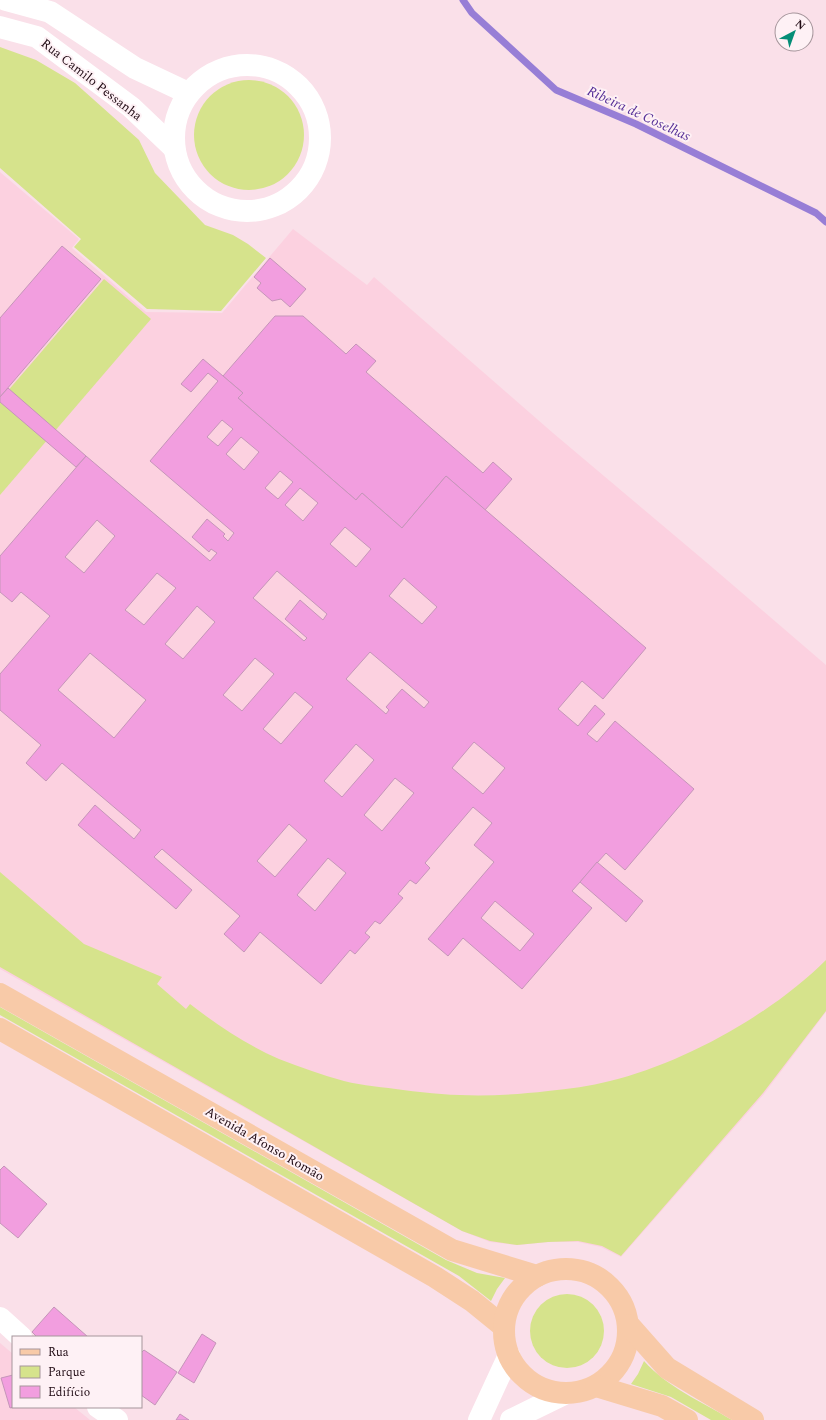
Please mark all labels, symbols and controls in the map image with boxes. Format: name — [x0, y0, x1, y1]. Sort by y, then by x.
north arrow — [774, 12, 814, 52]
text: N — [791, 15, 809, 34]
street label: Rua Camilo Pessanha — [36, 34, 147, 126]
water label: Ribeira de Coselhas — [584, 80, 694, 147]
street label: Avenida Afonso Romão — [201, 1102, 328, 1186]
legend — [12, 1336, 142, 1408]
text: Rua — [48, 1343, 69, 1362]
text: Parque — [48, 1363, 85, 1382]
text: Edifício — [48, 1383, 90, 1402]

